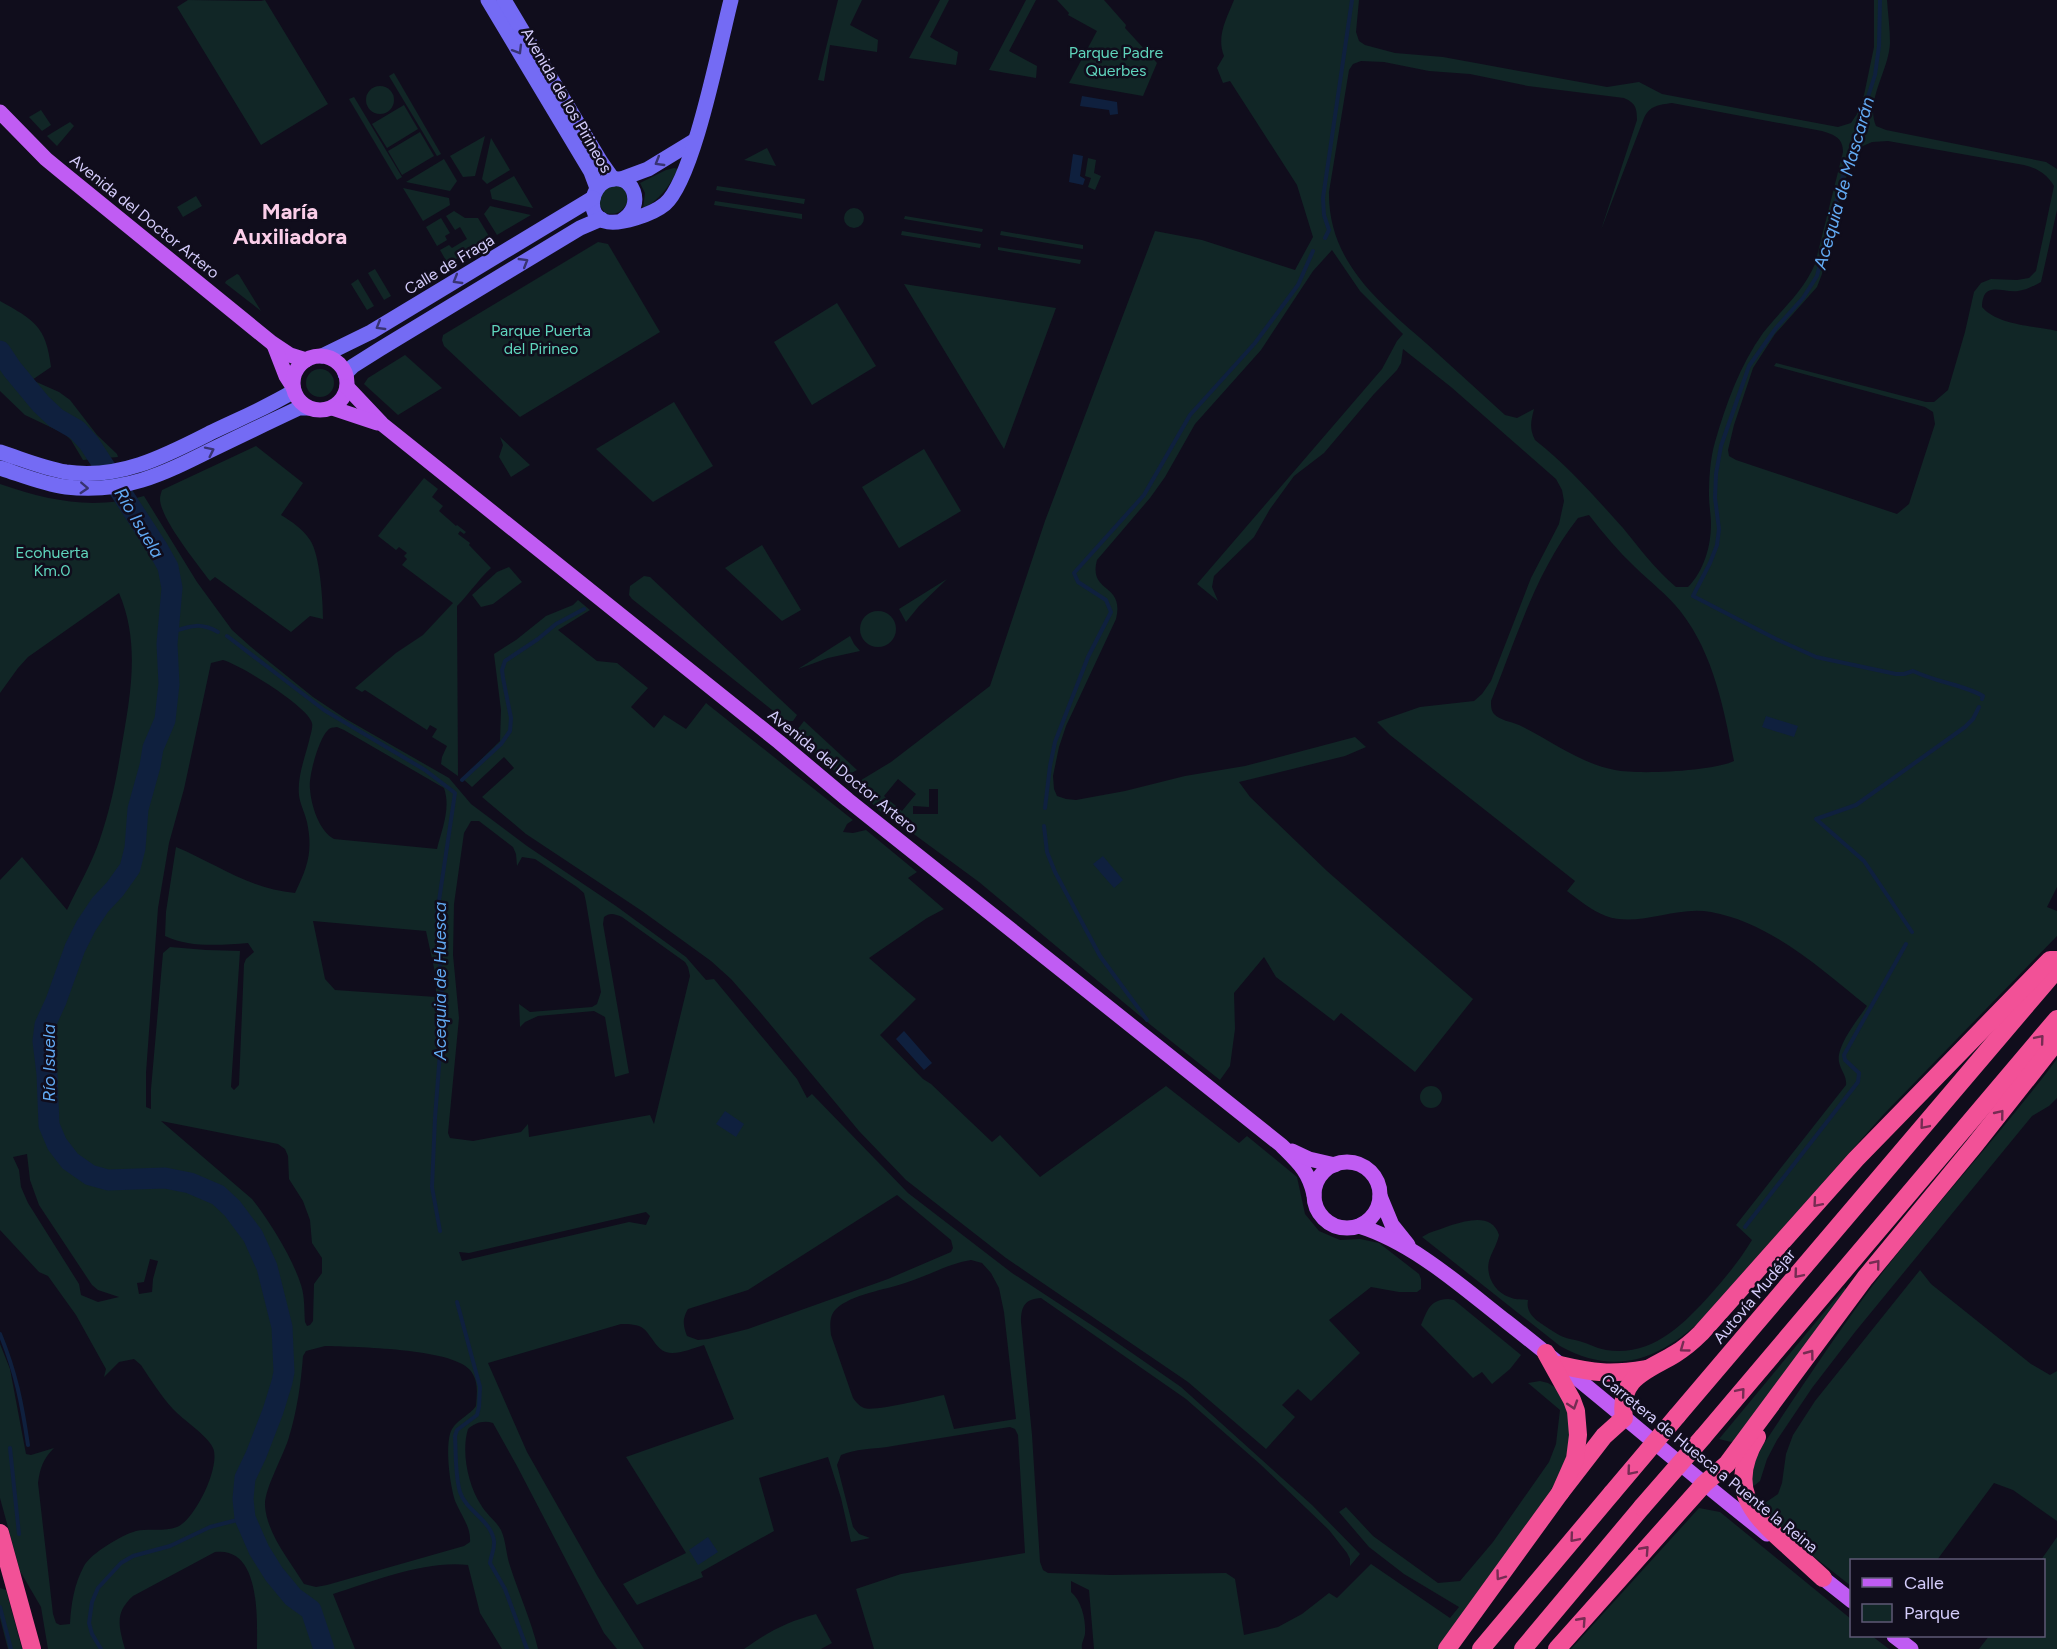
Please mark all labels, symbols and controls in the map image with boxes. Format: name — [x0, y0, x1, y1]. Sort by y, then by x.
street label: Avenida de los Pirineos — [517, 24, 616, 176]
park label: Parque Padre Querbes — [1069, 43, 1163, 80]
one-way arrow — [510, 44, 522, 54]
water label: Acequia de Mascarán — [1809, 94, 1879, 272]
street label: Avenida del Doctor Artero — [66, 150, 223, 282]
one-way arrow — [655, 155, 665, 167]
district label: María Auxiliadora — [233, 198, 347, 250]
street label: Calle de Fraga — [401, 230, 497, 299]
one-way arrow — [518, 257, 528, 269]
one-way arrow — [453, 273, 463, 285]
one-way arrow — [376, 319, 386, 331]
park label: Parque Puerta del Pirineo — [491, 321, 591, 358]
one-way arrow — [203, 446, 214, 458]
one-way arrow — [79, 482, 88, 495]
water label: Río Isuela — [109, 484, 169, 563]
park label: Ecohuerta Km.0 — [15, 543, 89, 580]
street label: Avenida del Doctor Artero — [764, 705, 921, 837]
water label: Acequia de Huesca — [429, 901, 451, 1061]
water label: Río Isuela — [38, 1023, 60, 1102]
one-way arrow — [2033, 1035, 2044, 1046]
one-way arrow — [1993, 1109, 2004, 1120]
one-way arrow — [1920, 1118, 1931, 1129]
one-way arrow — [1813, 1196, 1824, 1207]
street label: Autovía Mudéjar — [1709, 1245, 1800, 1347]
one-way arrow — [1869, 1260, 1880, 1271]
one-way arrow — [1794, 1267, 1805, 1278]
one-way arrow — [1679, 1340, 1690, 1351]
one-way arrow — [1802, 1349, 1813, 1360]
street label: Carretera de Huesca a Puente la Reina — [1598, 1370, 1822, 1557]
one-way arrow — [1734, 1388, 1745, 1399]
one-way arrow — [1566, 1399, 1578, 1410]
one-way arrow — [1627, 1464, 1638, 1475]
one-way arrow — [1570, 1531, 1581, 1542]
one-way arrow — [1638, 1546, 1649, 1557]
legend — [1850, 1559, 2045, 1637]
one-way arrow — [1496, 1570, 1507, 1581]
text: Calle — [1904, 1572, 1944, 1594]
text: Parque — [1904, 1602, 1960, 1624]
one-way arrow — [1575, 1617, 1586, 1628]

